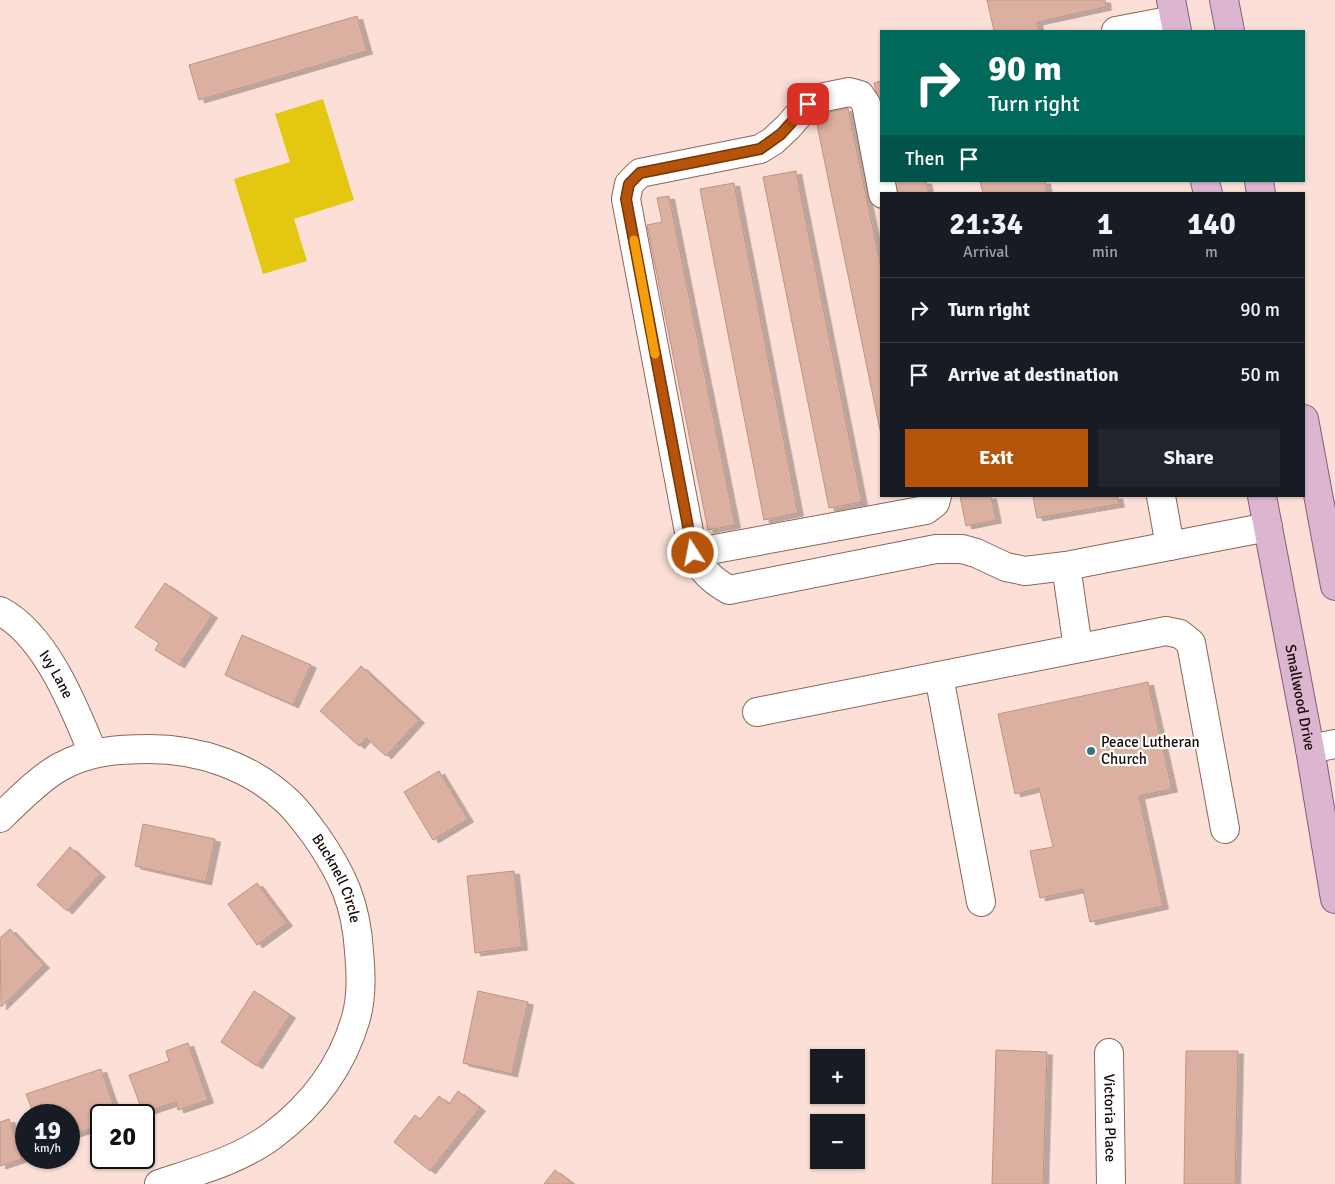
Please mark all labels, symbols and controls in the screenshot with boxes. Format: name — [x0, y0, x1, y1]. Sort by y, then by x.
text: 90 m — [988, 47, 1062, 90]
icon: right — [905, 50, 970, 115]
pin — [787, 83, 829, 125]
icon: arrive — [794, 90, 822, 118]
text: Turn right — [988, 90, 1080, 117]
icon: arrive — [955, 145, 983, 173]
text: Then — [905, 147, 945, 171]
text: 21:34 — [949, 206, 1023, 243]
text: 1 — [1097, 206, 1113, 243]
text: 140 — [1187, 206, 1236, 243]
text: Arrival — [963, 242, 1009, 262]
text: min — [1092, 242, 1118, 262]
text: m — [1205, 242, 1218, 262]
icon: right — [905, 296, 933, 324]
text: Turn right — [948, 298, 1030, 322]
text: 90 m — [1240, 298, 1280, 322]
icon: arrive — [905, 361, 933, 389]
text: Arrive at destination — [948, 363, 1119, 387]
text: 50 m — [1240, 363, 1280, 387]
button: Exit — [905, 429, 1088, 487]
button: Share — [1098, 429, 1280, 487]
position arrow — [666, 526, 718, 578]
street label: Smallwood Drive — [1281, 643, 1319, 752]
street label: Ivy Lane — [35, 647, 77, 701]
place label: Peace Lutheran Church — [1101, 733, 1200, 768]
marker: Peace Lutheran Church — [1085, 745, 1097, 757]
street label: Bucknell Circle — [308, 830, 364, 925]
map controls — [810, 1049, 865, 1169]
button: + — [810, 1049, 865, 1104]
street label: Victoria Place — [1100, 1074, 1120, 1162]
speed limit sign: 20 — [90, 1104, 155, 1169]
button: − — [810, 1114, 865, 1169]
text: 19 — [34, 1115, 61, 1146]
text: km/h — [34, 1141, 61, 1156]

